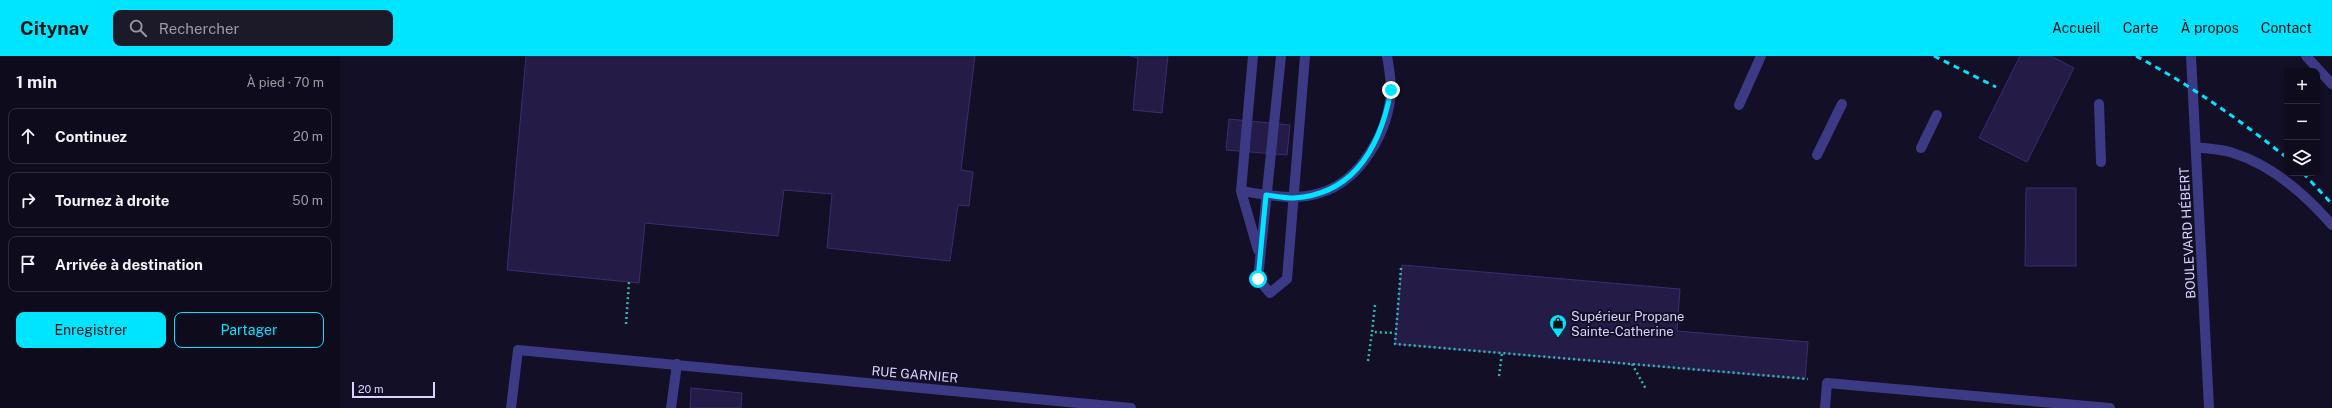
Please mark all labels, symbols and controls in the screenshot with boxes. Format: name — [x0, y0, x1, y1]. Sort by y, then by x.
search box — [113, 10, 393, 46]
text: Citynav — [20, 17, 89, 39]
icon: search — [127, 17, 149, 39]
text: Rechercher — [159, 20, 239, 37]
text: Accueil — [2052, 20, 2101, 36]
text: Carte — [2123, 20, 2159, 36]
text: À propos — [2181, 20, 2239, 36]
text: Contact — [2261, 20, 2312, 36]
map controls — [2284, 68, 2320, 176]
button: + — [2284, 68, 2320, 104]
text: 1 min — [16, 72, 57, 92]
text: À pied · 70 m — [246, 75, 324, 90]
route end — [1382, 81, 1400, 99]
button: − — [2284, 104, 2320, 140]
icon: ahead — [17, 125, 39, 147]
text: Continuez — [55, 128, 127, 145]
text: 20 m — [293, 129, 323, 144]
button: layers — [2284, 140, 2320, 176]
street label: BOULEVARD HÉBERT — [2176, 167, 2198, 299]
icon: right — [17, 189, 39, 211]
text: Tournez à droite — [55, 192, 169, 209]
text: 50 m — [292, 193, 323, 208]
icon: arrive — [17, 253, 39, 275]
text: Arrivée à destination — [55, 256, 203, 273]
route start — [1249, 270, 1267, 288]
place label: Supérieur Propane Sainte-Catherine — [1571, 309, 1684, 339]
button: Enregistrer — [16, 312, 166, 348]
button: Partager — [174, 312, 324, 348]
shop icon: Supérieur Propane Sainte-Catherine — [1548, 313, 1568, 338]
street label: RUE GARNIER — [871, 363, 959, 386]
scale bar — [352, 380, 435, 399]
text: 20 m — [358, 383, 383, 395]

